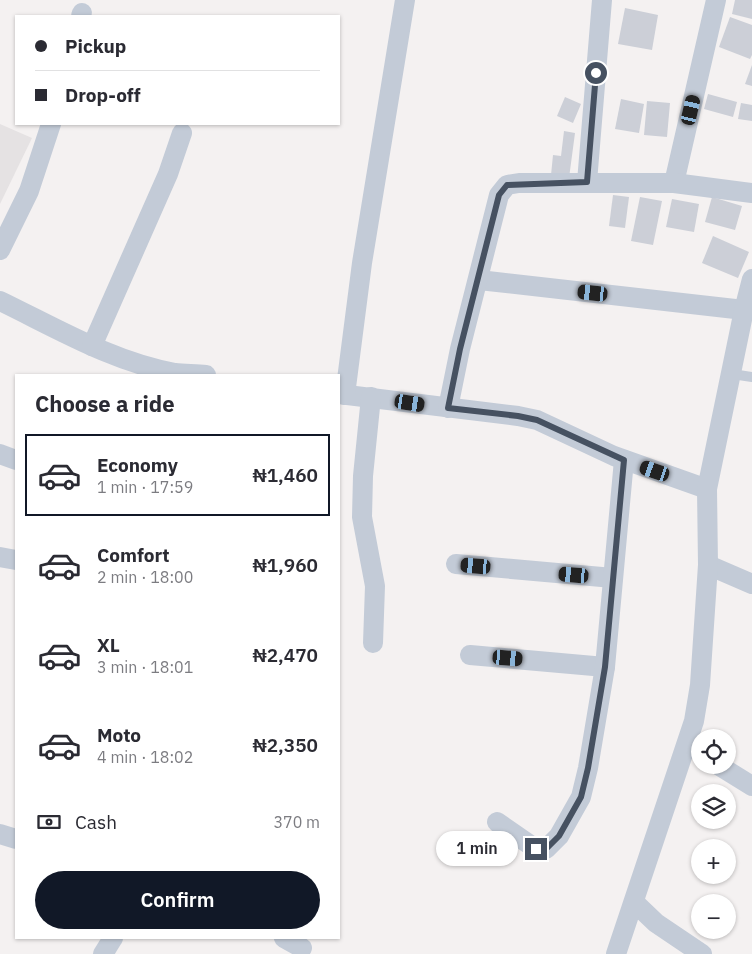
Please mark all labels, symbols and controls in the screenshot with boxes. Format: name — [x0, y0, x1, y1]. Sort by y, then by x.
text: Pickup — [65, 34, 126, 58]
route start — [585, 62, 607, 84]
text: Drop-off — [65, 83, 141, 107]
car — [680, 94, 701, 126]
car — [577, 284, 608, 302]
text: Choose a ride — [35, 389, 175, 418]
car — [394, 393, 425, 413]
icon: car — [37, 453, 82, 498]
text: Economy — [97, 453, 178, 477]
car — [638, 459, 671, 483]
text: ₦1,460 — [252, 463, 318, 487]
text: 1 min · 17:59 — [97, 477, 193, 497]
icon: car — [37, 543, 82, 588]
text: Comfort — [97, 543, 170, 567]
text: ₦1,960 — [252, 553, 318, 577]
car — [460, 557, 491, 575]
car — [558, 566, 589, 584]
text: 2 min · 18:00 — [97, 567, 193, 587]
icon: car — [37, 633, 82, 678]
text: XL — [97, 633, 120, 657]
text: ₦2,470 — [252, 643, 318, 667]
car — [492, 649, 523, 667]
text: 3 min · 18:01 — [97, 657, 193, 677]
icon: car — [37, 723, 82, 768]
text: Moto — [97, 723, 141, 747]
map controls — [691, 729, 736, 939]
button: locate — [691, 729, 736, 774]
text: ₦2,350 — [252, 733, 318, 757]
text: 4 min · 18:02 — [97, 747, 193, 767]
button: layers — [691, 784, 736, 829]
icon: cash — [35, 808, 63, 836]
text: Cash — [75, 810, 117, 834]
text: 370 m — [273, 812, 320, 832]
callout: 1 min — [436, 832, 518, 866]
text: 1 min — [456, 838, 498, 858]
route end — [525, 838, 547, 860]
button: + — [691, 839, 736, 884]
button: Confirm — [35, 871, 320, 929]
button: − — [691, 894, 736, 939]

